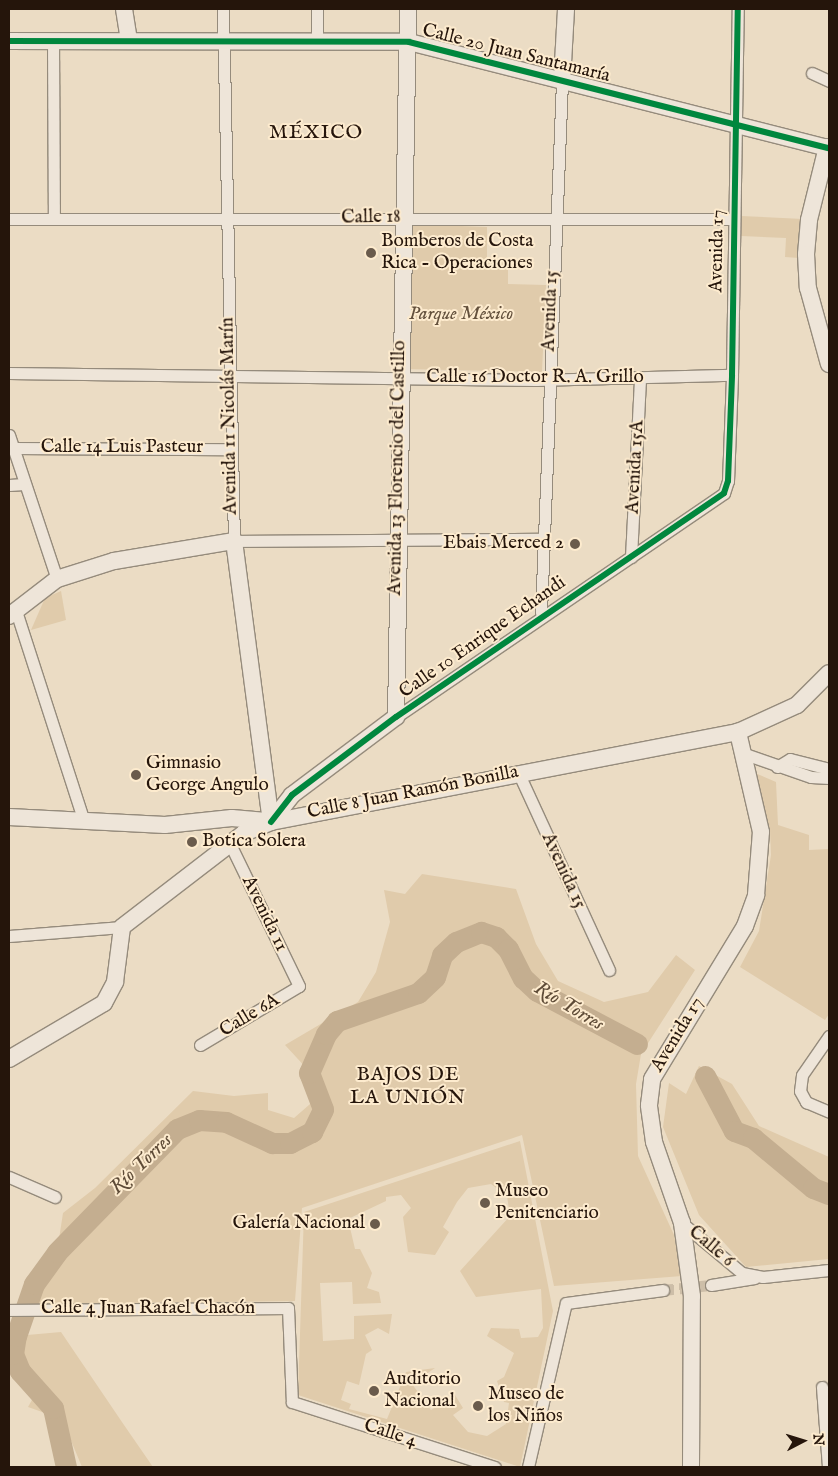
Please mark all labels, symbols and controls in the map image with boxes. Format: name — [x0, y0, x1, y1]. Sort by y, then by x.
street label: Calle 20 Juan Santamaría — [420, 20, 612, 88]
district label: MÉXICO — [268, 120, 364, 144]
street label: Calle 18 — [341, 206, 401, 230]
street label: Avenida 17 — [706, 209, 730, 293]
place label: Bomberos de Costa Rica - Operaciones — [381, 231, 534, 275]
marker: Bomberos de Costa Rica - Operaciones — [365, 247, 377, 259]
street label: Avenida 15 — [538, 270, 564, 352]
park label: Parque México — [409, 304, 513, 326]
street label: Avenida 11 Nicolás Marín — [217, 317, 243, 515]
street label: Avenida 13 Florencio del Castillo — [384, 340, 412, 596]
street label: Calle 16 Doctor R. A. Grillo — [426, 367, 644, 389]
street label: Avenida 15A — [622, 420, 650, 514]
street label: Calle 14 Luis Pasteur — [41, 437, 203, 459]
place label: Ebais Merced 2 — [443, 533, 564, 555]
marker: Ebais Merced 2 — [568, 537, 582, 551]
street label: Calle 10 Enrique Echandi — [395, 572, 571, 704]
place label: Gimnasio George Angulo — [146, 753, 269, 797]
street label: Calle 8 Juan Ramón Bonilla — [306, 761, 520, 825]
marker: Gimnasio George Angulo — [130, 769, 142, 781]
street label: Avenida 15 — [536, 829, 590, 913]
place label: Botica Solera — [202, 831, 306, 853]
marker: Botica Solera — [186, 836, 198, 848]
street label: Avenida 11 — [236, 872, 292, 956]
water label: Río Torres — [530, 976, 608, 1036]
street label: Calle 6A — [216, 989, 284, 1043]
street label: Avenida 17 — [647, 994, 709, 1076]
district label: BAJOS DE LA UNIÓN — [349, 1063, 467, 1110]
water label: Río Torres — [105, 1129, 177, 1199]
place label: Museo Penitenciario — [495, 1181, 599, 1225]
marker: Museo Penitenciario — [479, 1197, 491, 1209]
place label: Galería Nacional — [232, 1213, 365, 1235]
marker: Galería Nacional — [369, 1218, 381, 1230]
street label: Calle 6 — [683, 1221, 739, 1273]
street label: Calle 4 Juan Rafael Chacón — [41, 1298, 255, 1320]
place label: Auditorio Nacional — [384, 1369, 461, 1413]
place label: Museo de los Niños — [488, 1384, 564, 1428]
marker: Auditorio Nacional — [368, 1385, 380, 1397]
marker: Museo de los Niños — [472, 1400, 484, 1412]
street label: Calle 4 — [361, 1415, 419, 1453]
north arrow — [778, 1416, 828, 1466]
text: N — [808, 1433, 827, 1447]

